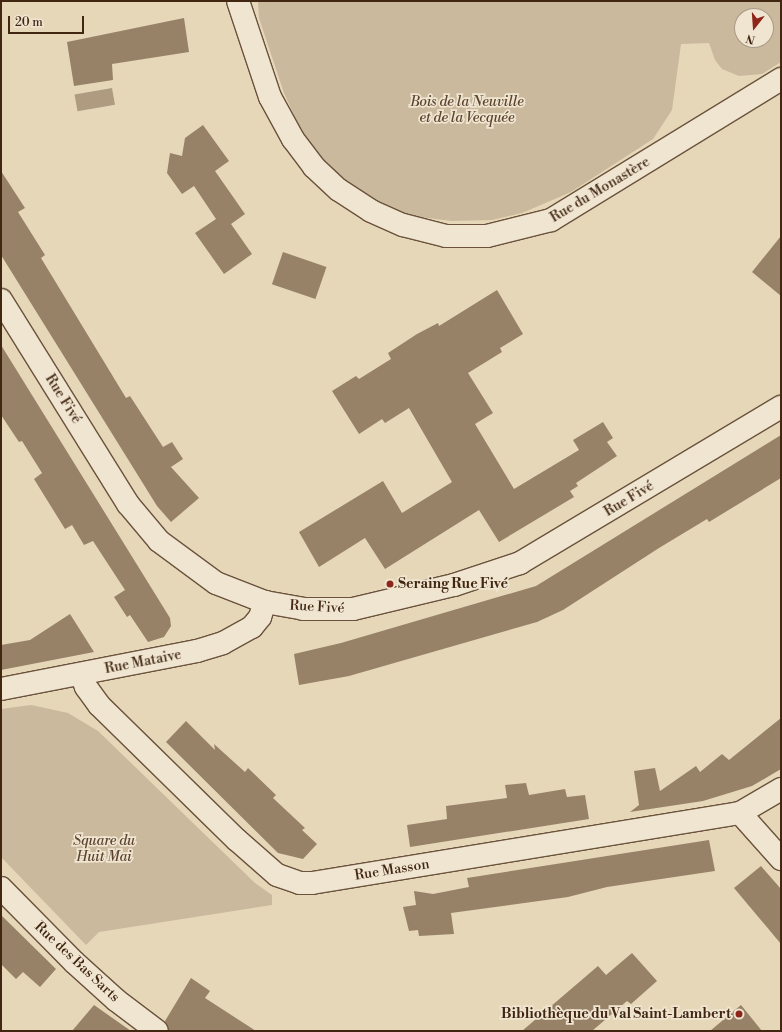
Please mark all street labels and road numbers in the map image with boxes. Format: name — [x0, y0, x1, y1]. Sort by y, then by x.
street label: Rue du Monastère — [547, 154, 653, 226]
street label: Rue Fivé — [41, 371, 85, 427]
street label: Rue Fivé — [601, 478, 657, 520]
street label: Rue Fivé — [289, 597, 345, 617]
street label: Rue Mataive — [103, 646, 183, 678]
street label: Rue Masson — [353, 856, 431, 884]
street label: Rue des Bas Sarts — [31, 918, 123, 1006]

